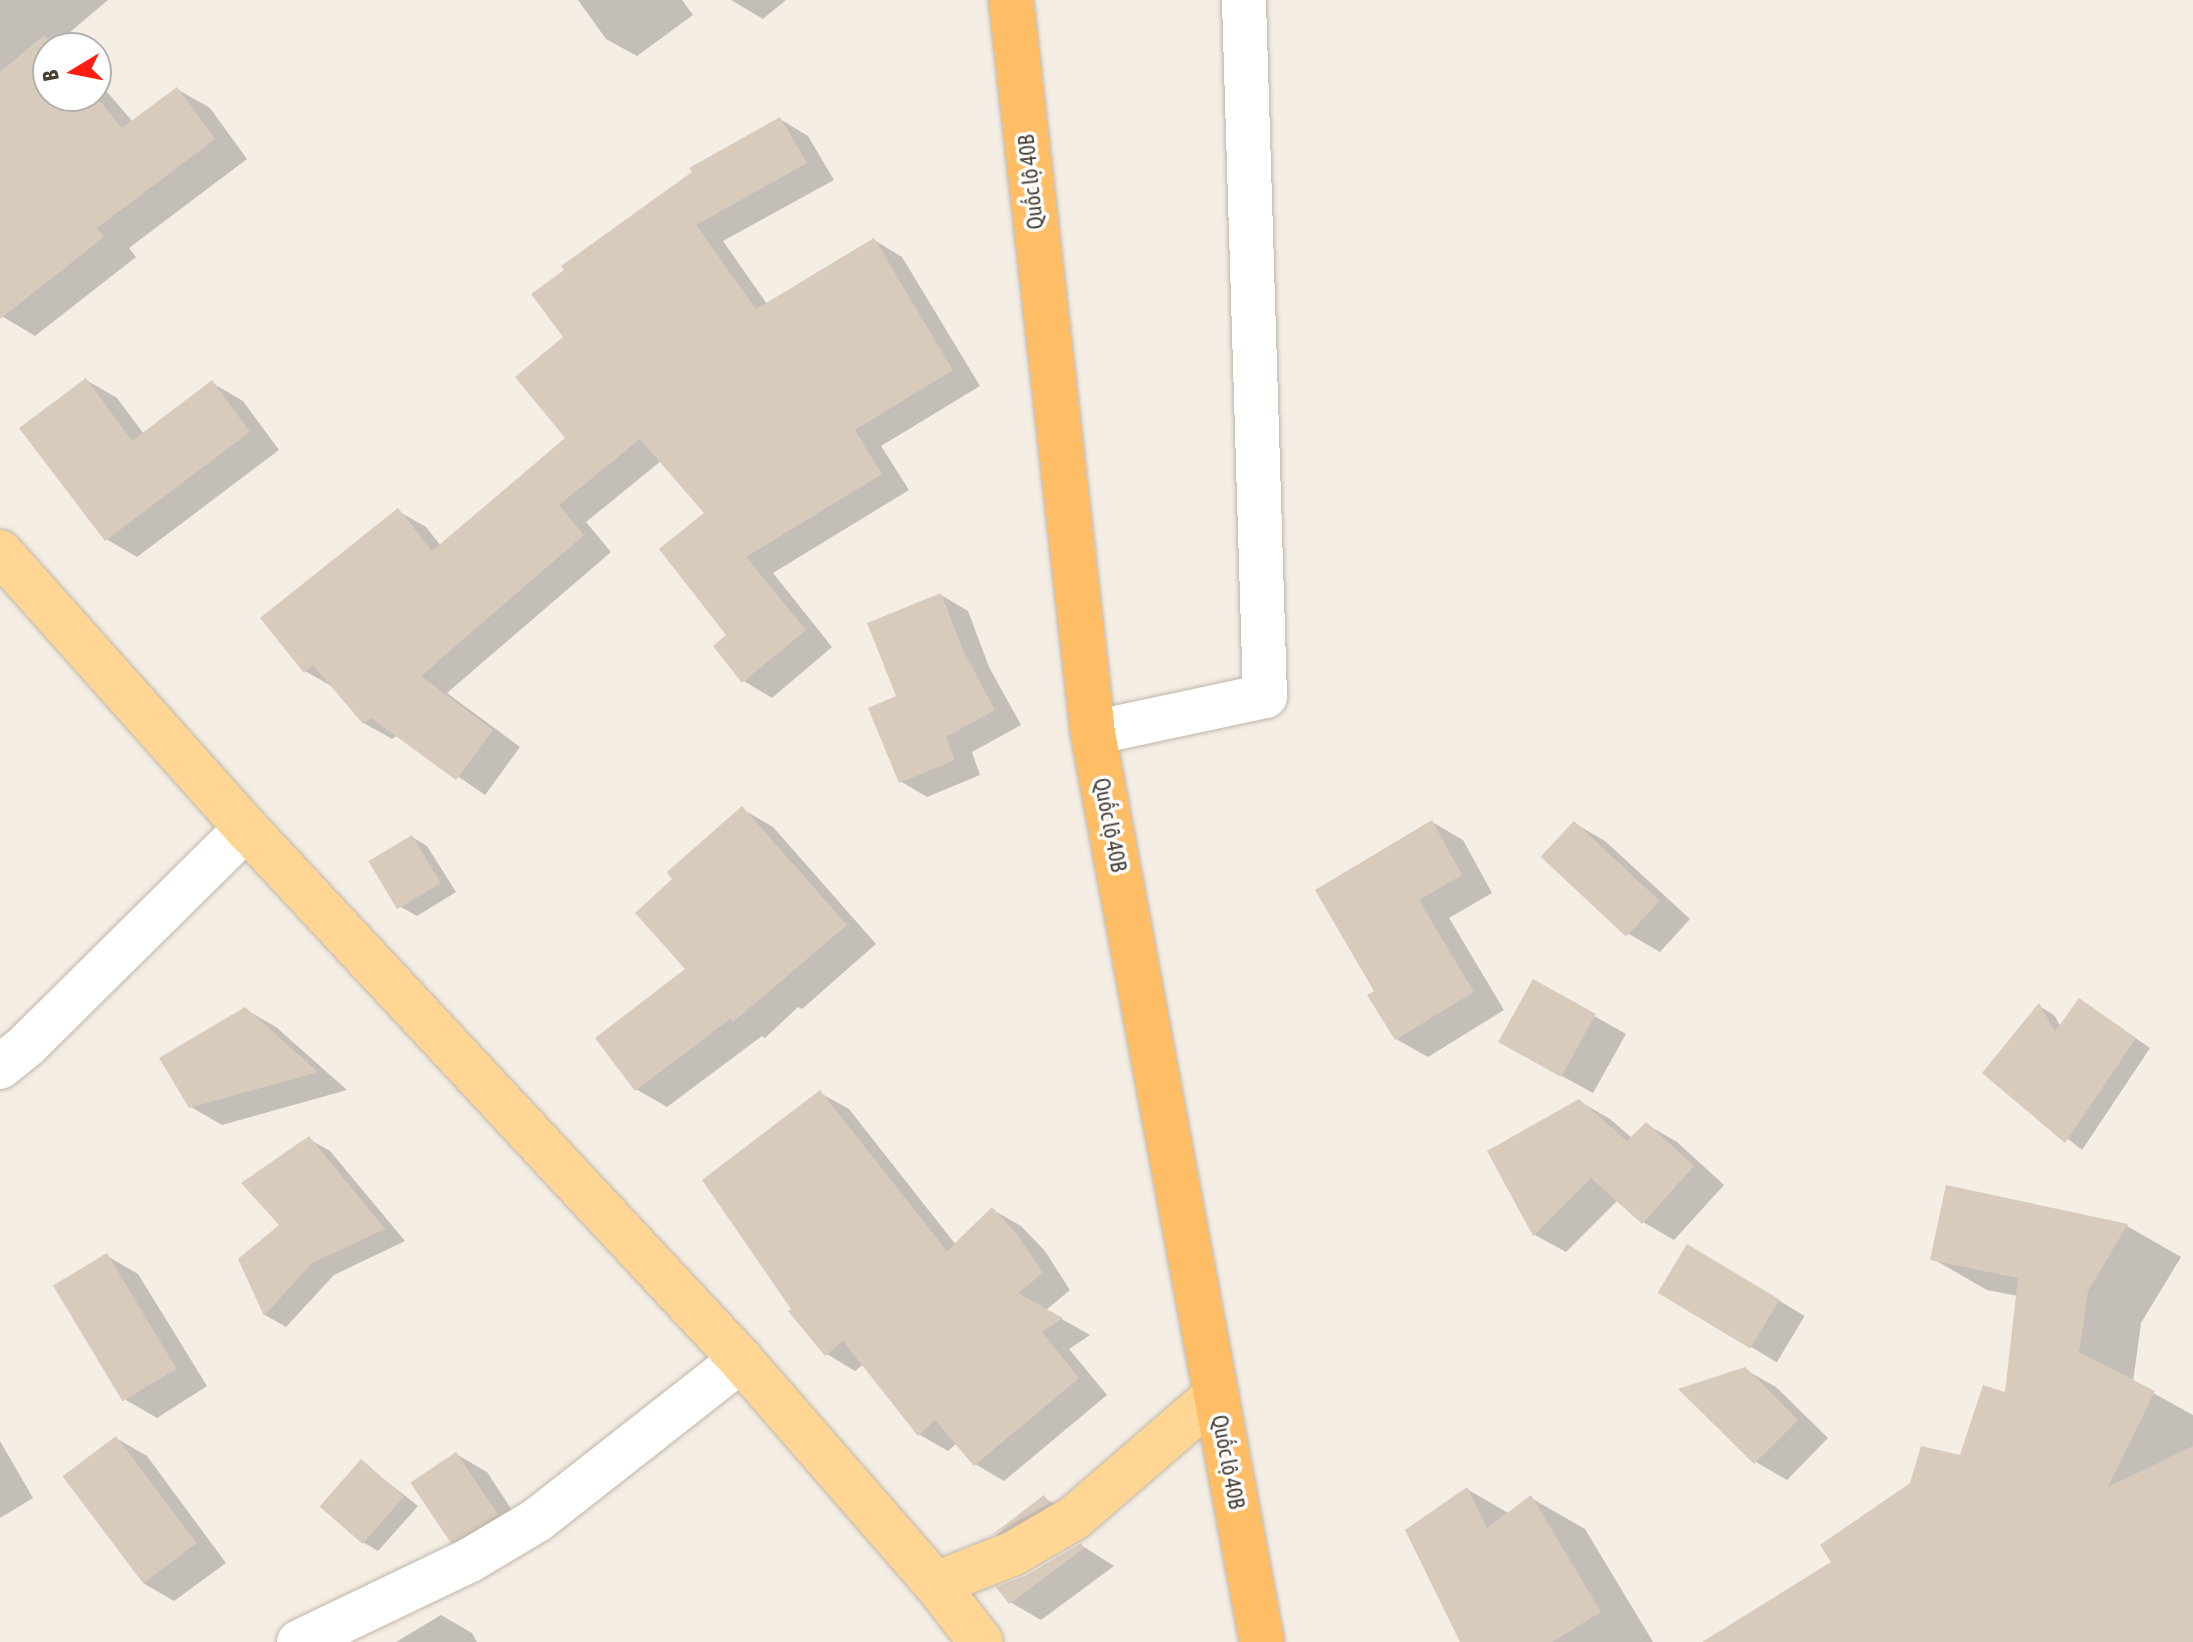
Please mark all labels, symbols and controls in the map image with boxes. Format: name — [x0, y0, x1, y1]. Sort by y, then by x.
north arrow — [32, 32, 112, 112]
text: B — [37, 68, 64, 83]
street label: Quốc lộ 40B — [1013, 133, 1049, 231]
street label: Quốc lộ 40B — [1088, 776, 1132, 874]
street label: Quốc lộ 40B — [1206, 1413, 1250, 1511]

